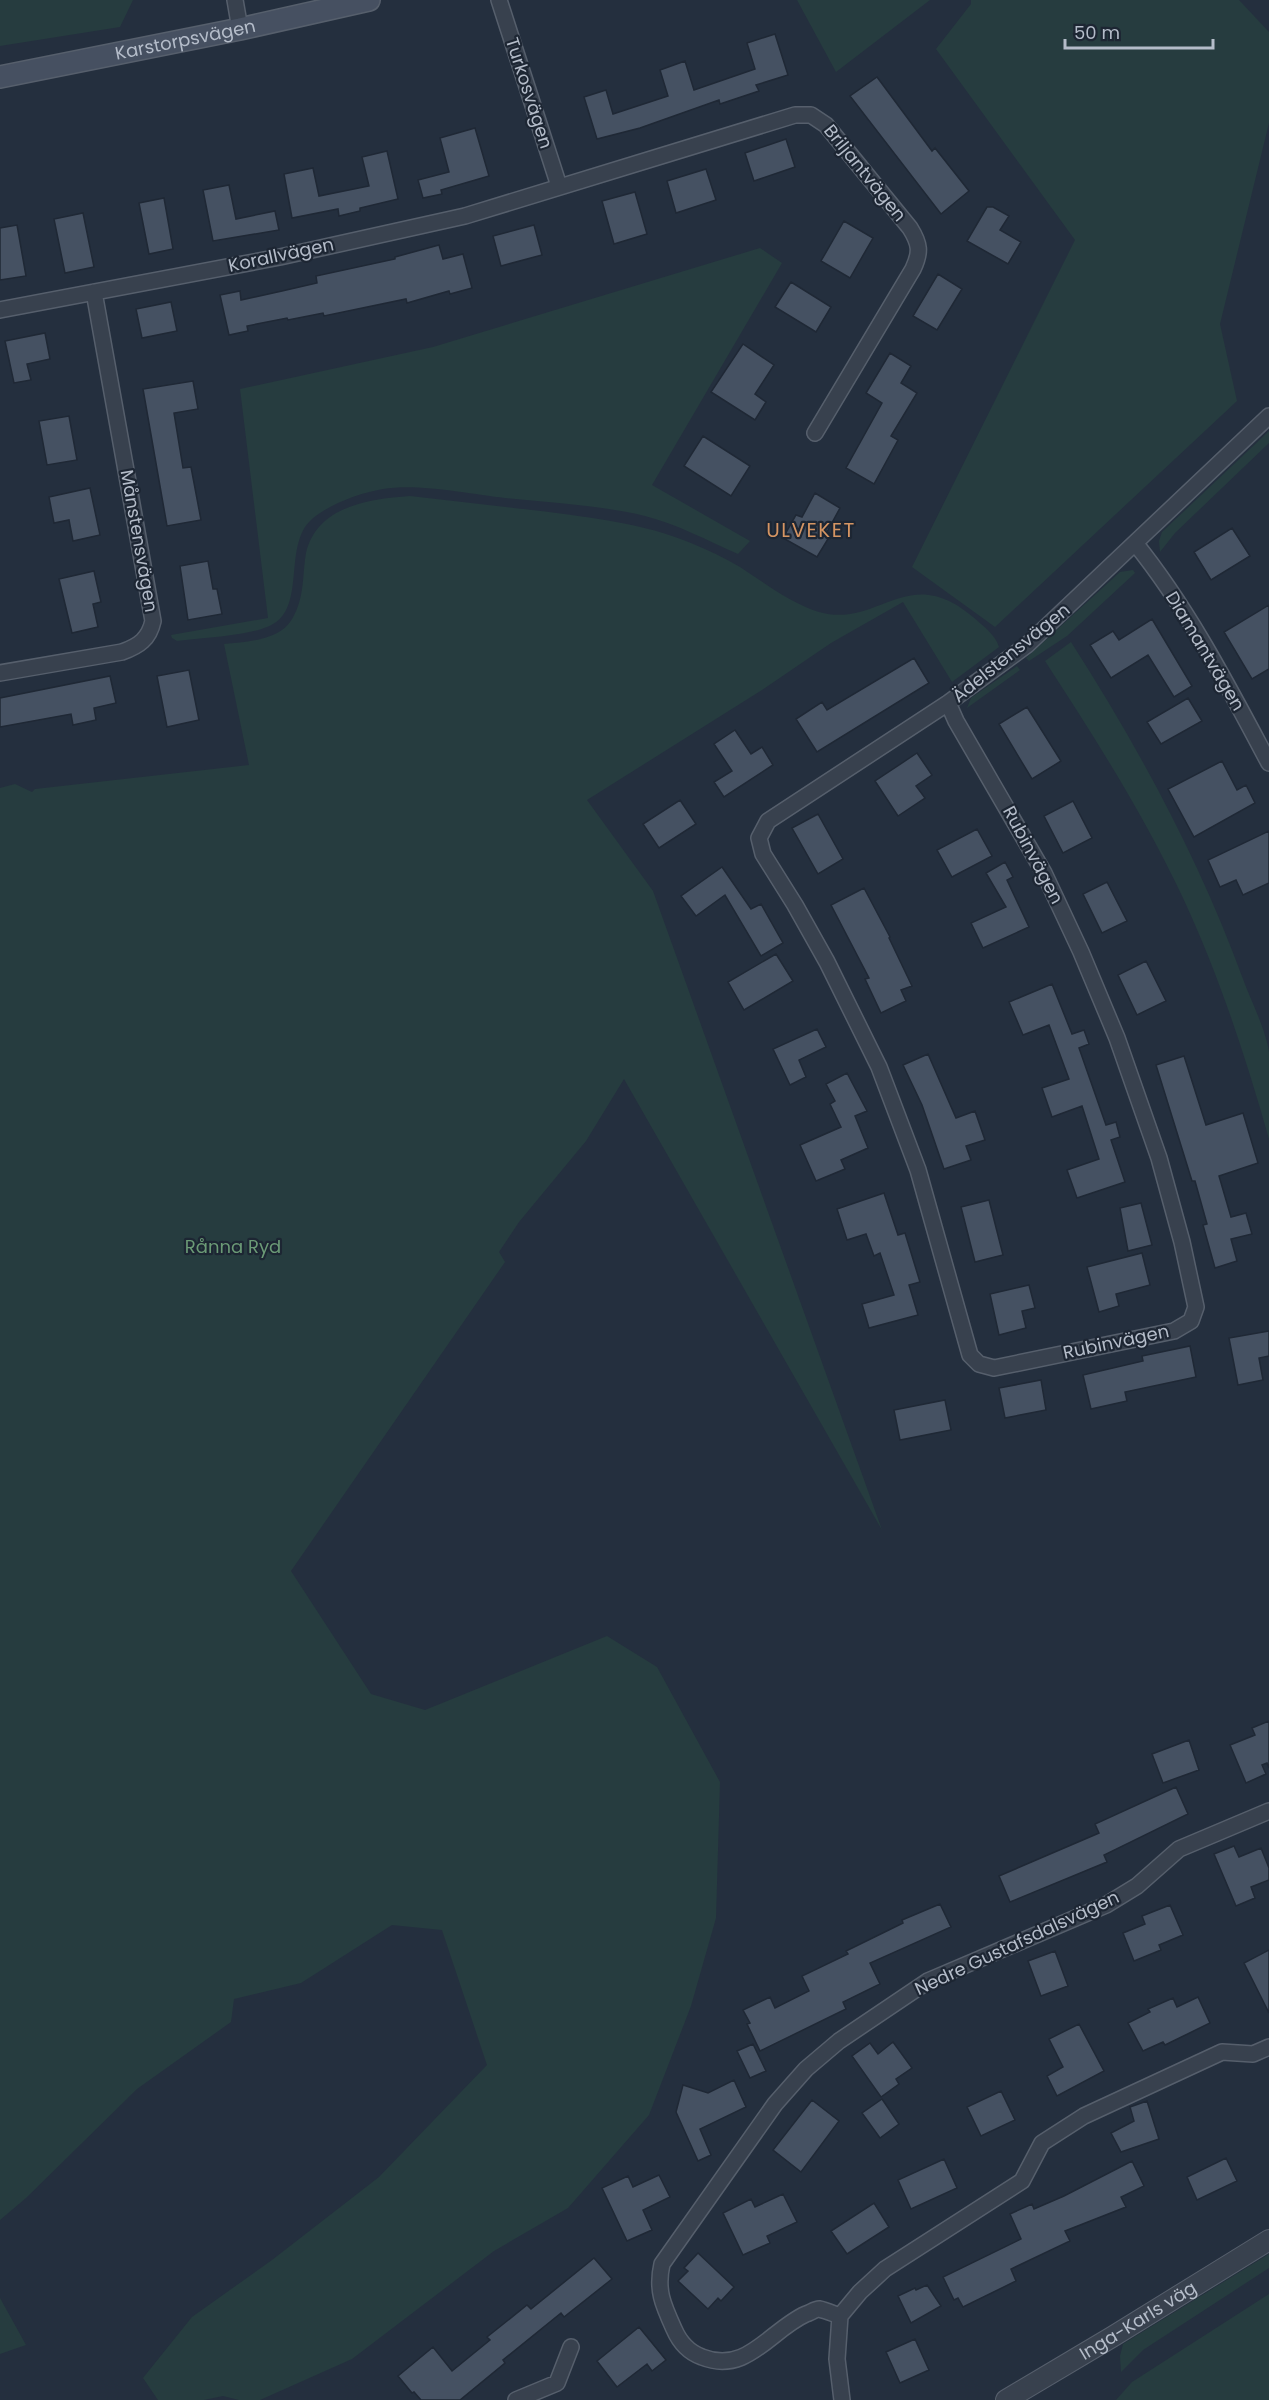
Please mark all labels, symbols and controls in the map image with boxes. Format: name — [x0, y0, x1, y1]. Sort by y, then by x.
scale bar — [1065, 12, 1214, 50]
street label: Karstorpsvägen — [113, 13, 258, 66]
text: 50 m — [1074, 20, 1120, 45]
street label: Turkosvägen — [500, 34, 559, 152]
street label: Briljantvägen — [818, 119, 912, 227]
street label: Korallvägen — [226, 231, 336, 278]
street label: Månstensvägen — [115, 468, 164, 614]
district label: ULVEKET — [766, 516, 856, 544]
street label: Diamantvägen — [1160, 586, 1251, 715]
street label: Ädelstensvägen — [946, 597, 1075, 708]
street label: Rubinvägen — [997, 801, 1070, 908]
park label: Rånna Ryd — [185, 1234, 281, 1259]
street label: Rubinvägen — [1061, 1318, 1171, 1365]
street label: Nedre Gustafsdalsvägen — [910, 1884, 1123, 2001]
street label: Inga-Karls väg — [1075, 2275, 1201, 2366]

